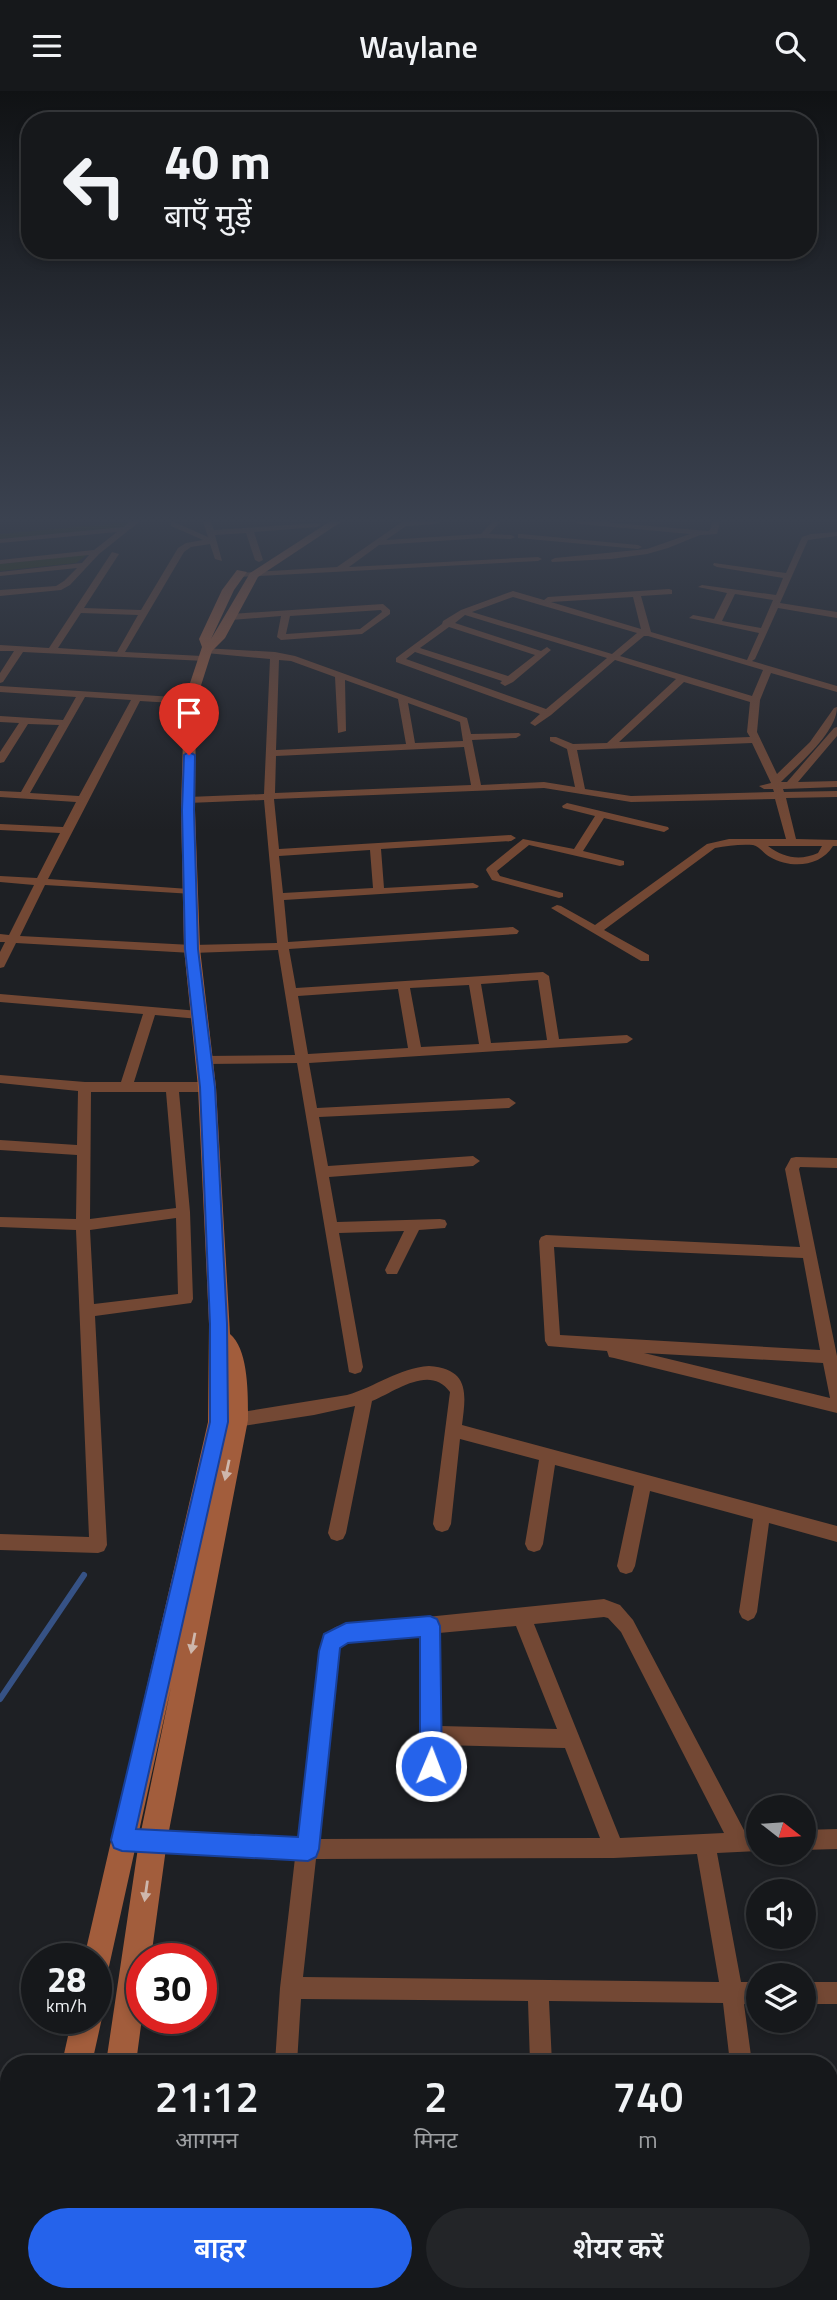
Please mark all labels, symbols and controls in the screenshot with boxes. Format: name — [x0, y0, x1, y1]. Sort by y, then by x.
text: Waylane — [359, 22, 478, 70]
icon: menu — [28, 27, 66, 65]
icon: search — [771, 27, 809, 65]
text: 40 m — [164, 123, 271, 198]
icon: left — [49, 140, 140, 231]
text: बाएँ मुड़ें — [164, 191, 252, 239]
pin — [159, 683, 219, 755]
icon: arrive — [170, 694, 208, 732]
one-way arrow — [221, 1459, 232, 1481]
one-way arrow — [187, 1632, 198, 1654]
position arrow — [394, 1729, 468, 1803]
north arrow — [746, 1795, 816, 1865]
map controls — [746, 1795, 816, 2033]
button: sound — [746, 1879, 816, 1949]
one-way arrow — [140, 1880, 151, 1902]
speed limit sign: 30 — [126, 1943, 217, 2034]
text: 28 — [47, 1952, 86, 2006]
button: layers — [746, 1963, 816, 2033]
text: km/h — [46, 1992, 87, 2019]
text: 21:12 — [155, 2064, 259, 2128]
text: 2 — [424, 2064, 448, 2128]
text: 740 — [613, 2064, 683, 2128]
text: आगमन — [175, 2122, 238, 2157]
text: मिनट — [414, 2122, 458, 2157]
text: m — [638, 2122, 657, 2157]
button: बाहर — [28, 2208, 412, 2288]
button: शेयर करें — [426, 2208, 810, 2288]

